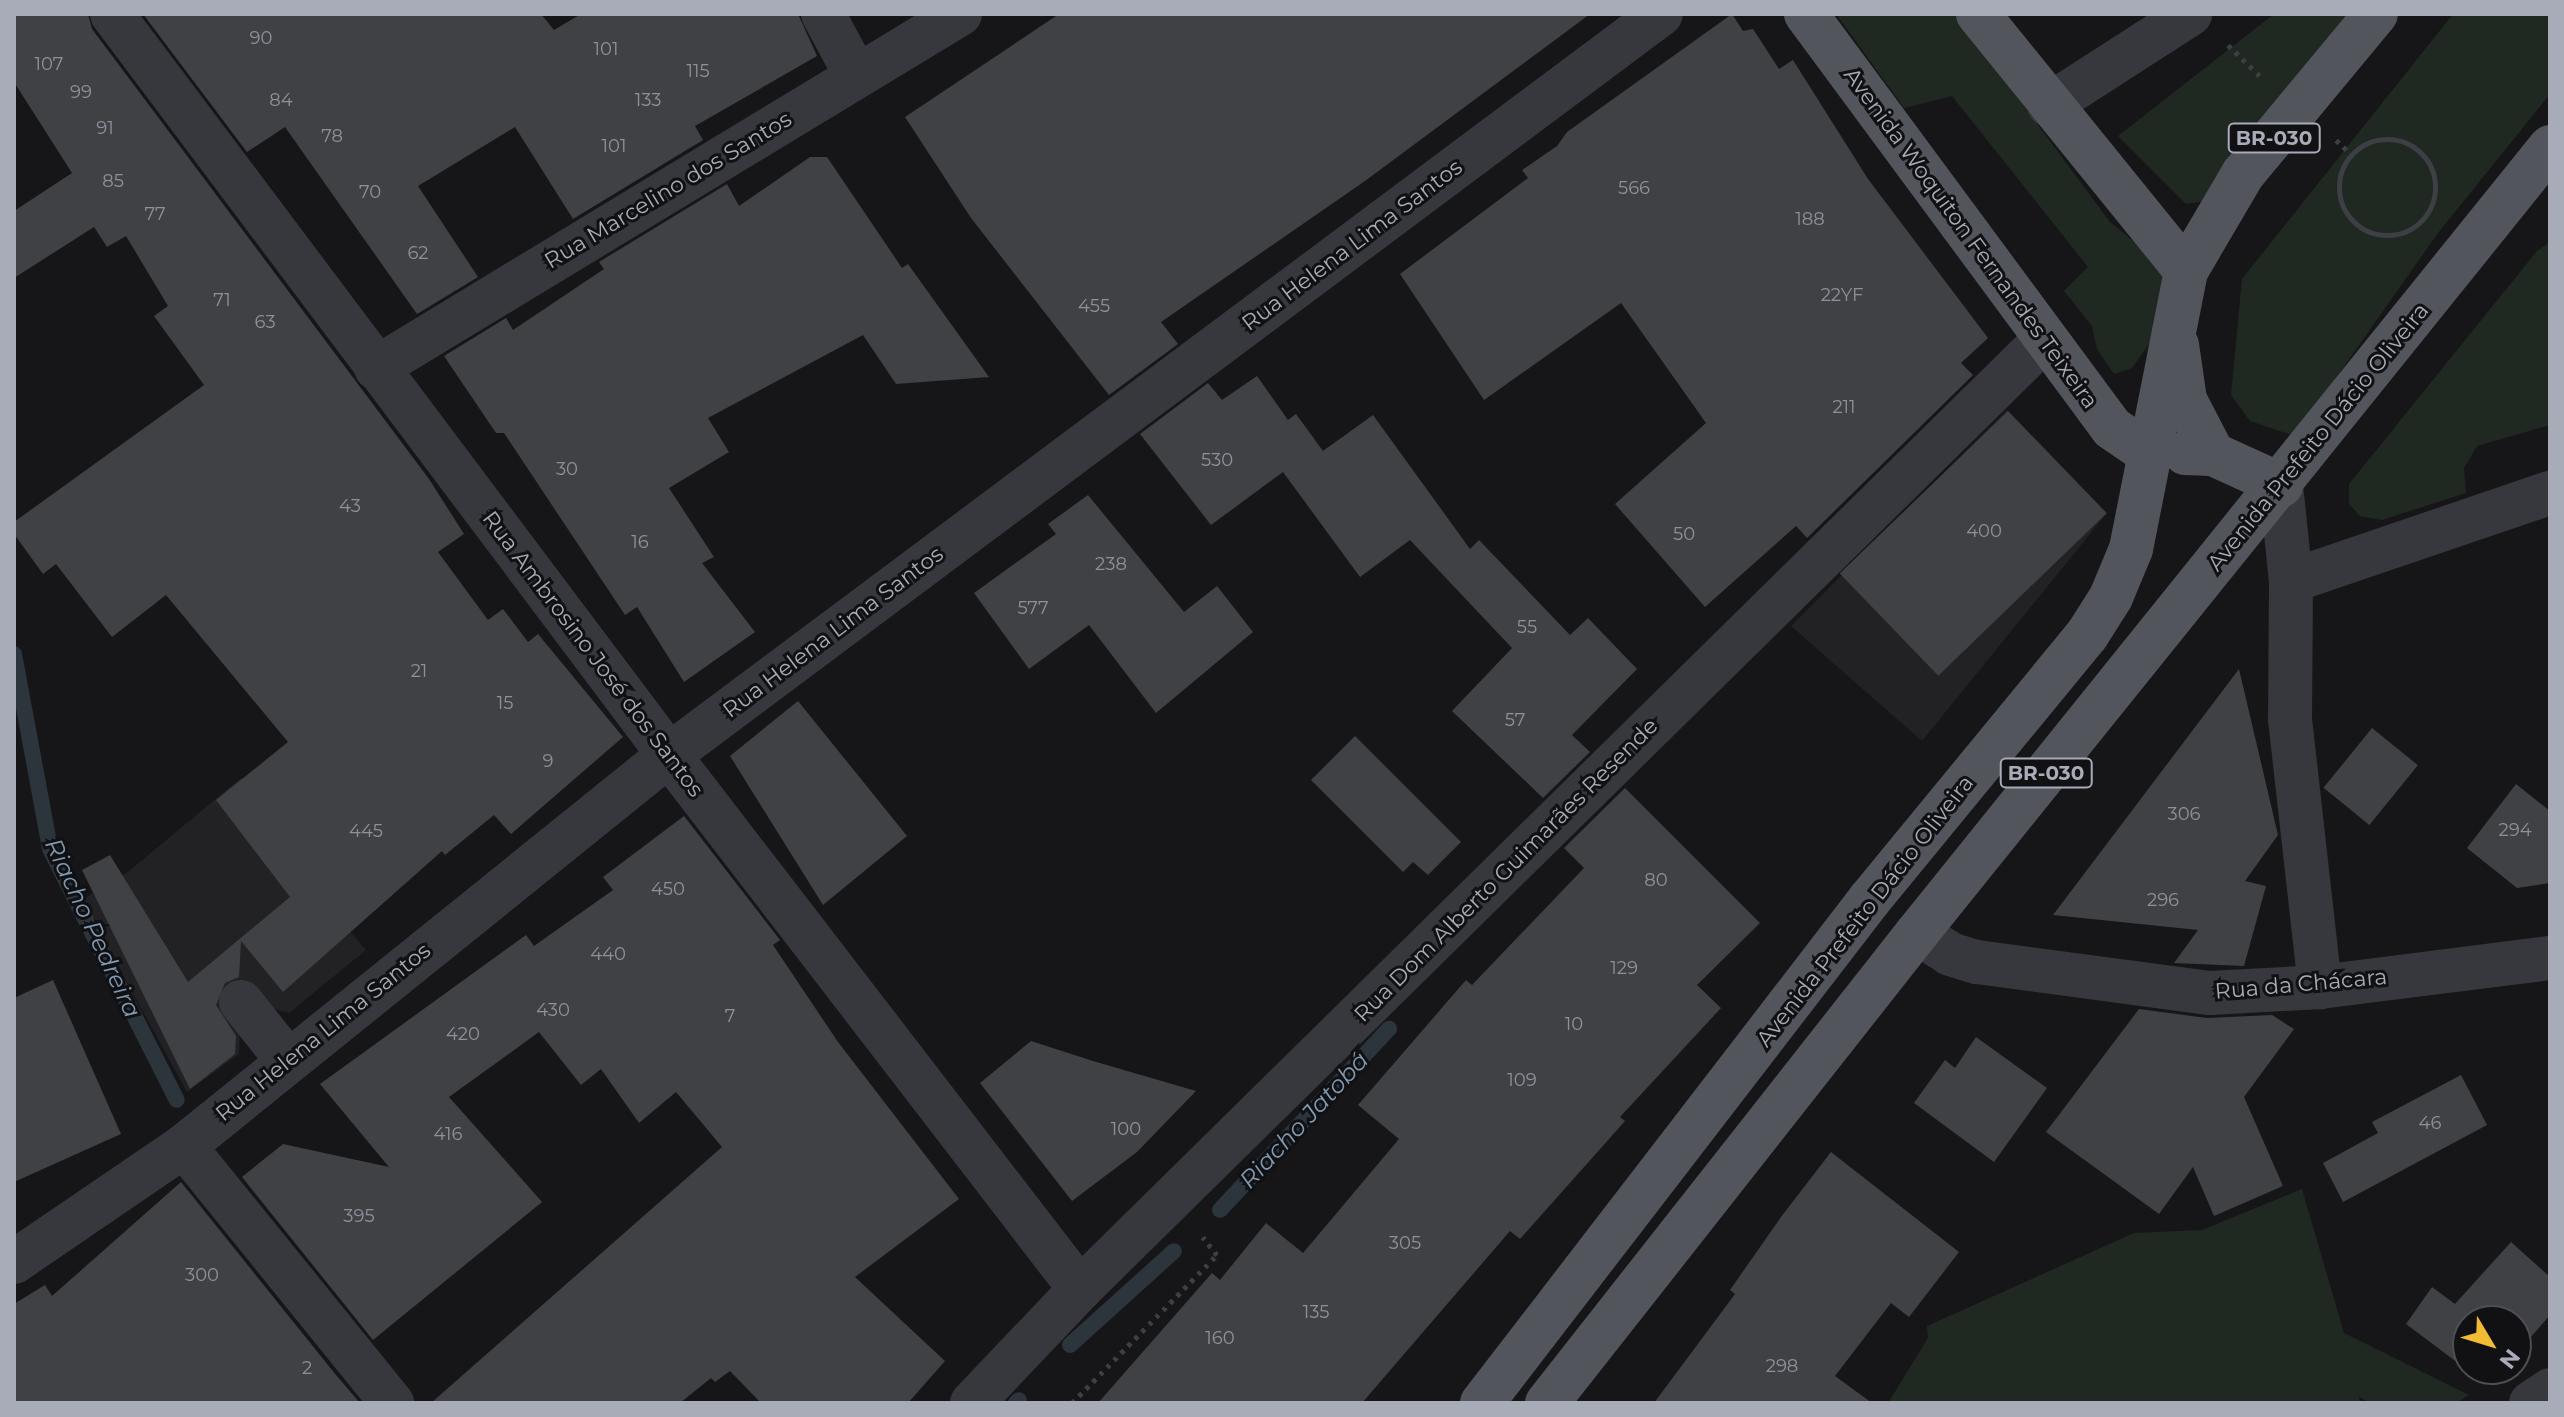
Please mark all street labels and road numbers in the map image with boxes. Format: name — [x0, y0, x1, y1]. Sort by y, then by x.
street label: Avenida Woquiton Fernandes Teixeira — [1838, 62, 2104, 414]
street label: Rua Marcelino dos Santos — [540, 106, 796, 274]
road number: BR-030 — [2226, 122, 2322, 154]
street label: Rua Helena Lima Santos — [1237, 154, 1467, 336]
street label: Avenida Prefeito Dácio Oliveira — [2202, 298, 2434, 576]
street label: Rua Ambrosino José dos Santos — [477, 506, 709, 802]
street label: Rua Helena Lima Santos — [718, 541, 948, 723]
street label: Rua Dom Alberto Guimarães Resende — [1349, 713, 1663, 1027]
road number: BR-030 — [1998, 757, 2094, 789]
street label: Avenida Prefeito Dácio Oliveira — [1751, 770, 1979, 1052]
street label: Rua Helena Lima Santos — [210, 937, 436, 1127]
street label: Rua da Chácara — [2214, 963, 2388, 1005]

